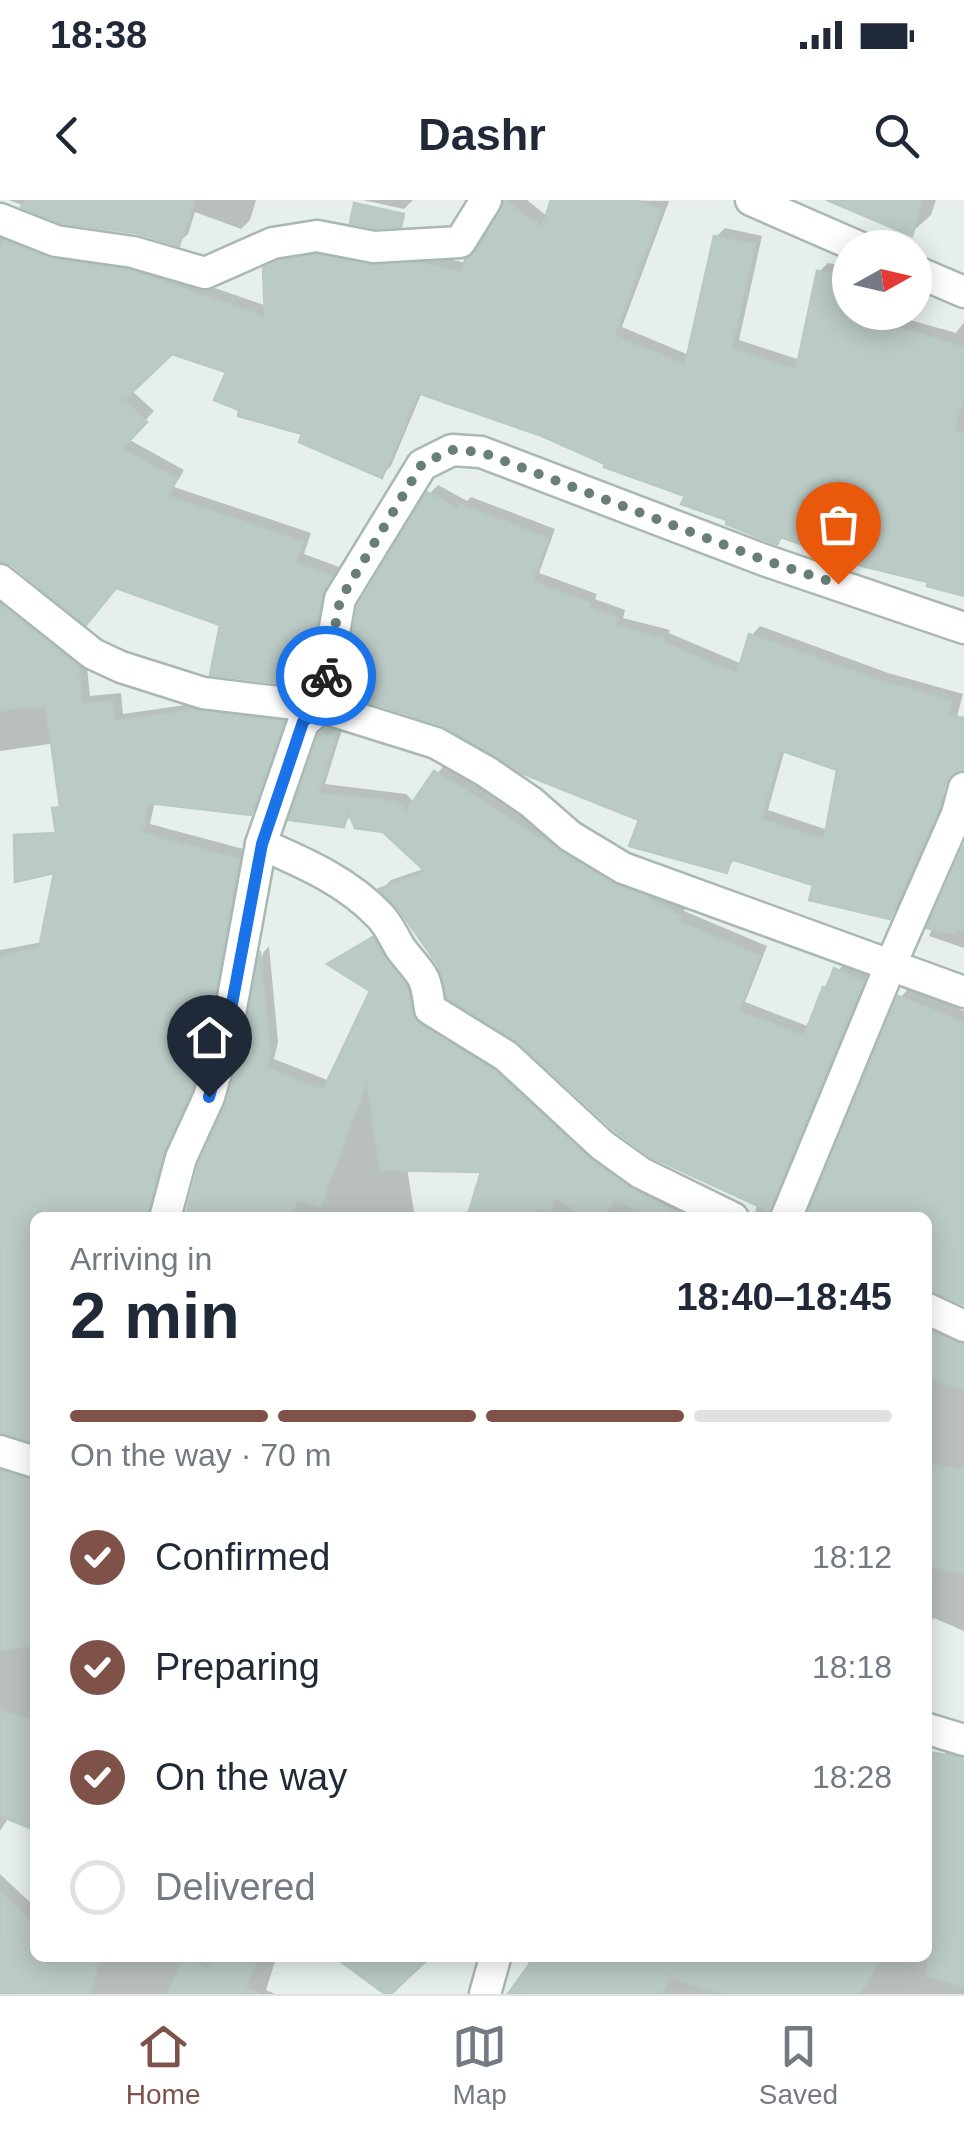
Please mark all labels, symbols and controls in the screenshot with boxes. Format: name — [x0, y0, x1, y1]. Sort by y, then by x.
text: 18:38 — [50, 14, 147, 56]
icon: back — [40, 108, 95, 163]
icon: search — [869, 108, 924, 163]
text: Dashr — [418, 109, 546, 160]
north arrow — [832, 230, 932, 330]
map controls — [832, 230, 932, 330]
pin — [796, 482, 881, 585]
icon: bag — [811, 497, 866, 552]
courier — [276, 626, 376, 726]
icon: bike — [299, 649, 354, 704]
pin — [167, 995, 252, 1098]
icon: home — [182, 1010, 237, 1065]
text: Arriving in — [70, 1241, 212, 1277]
text: 18:40–18:45 — [676, 1276, 892, 1318]
text: 2 min — [70, 1279, 240, 1352]
text: On the way · 70 m — [70, 1437, 331, 1473]
icon: check — [70, 1530, 125, 1585]
text: Confirmed — [155, 1536, 330, 1578]
text: 18:12 — [812, 1539, 892, 1575]
icon: check — [70, 1640, 125, 1695]
text: Preparing — [155, 1646, 320, 1688]
text: 18:18 — [812, 1649, 892, 1685]
icon: check — [70, 1750, 125, 1805]
text: On the way — [155, 1756, 347, 1798]
text: 18:28 — [812, 1759, 892, 1795]
text: Delivered — [155, 1866, 316, 1908]
tab: Home — [126, 2019, 201, 2111]
tab: Map — [452, 2019, 507, 2111]
tab: Saved — [759, 2019, 838, 2111]

